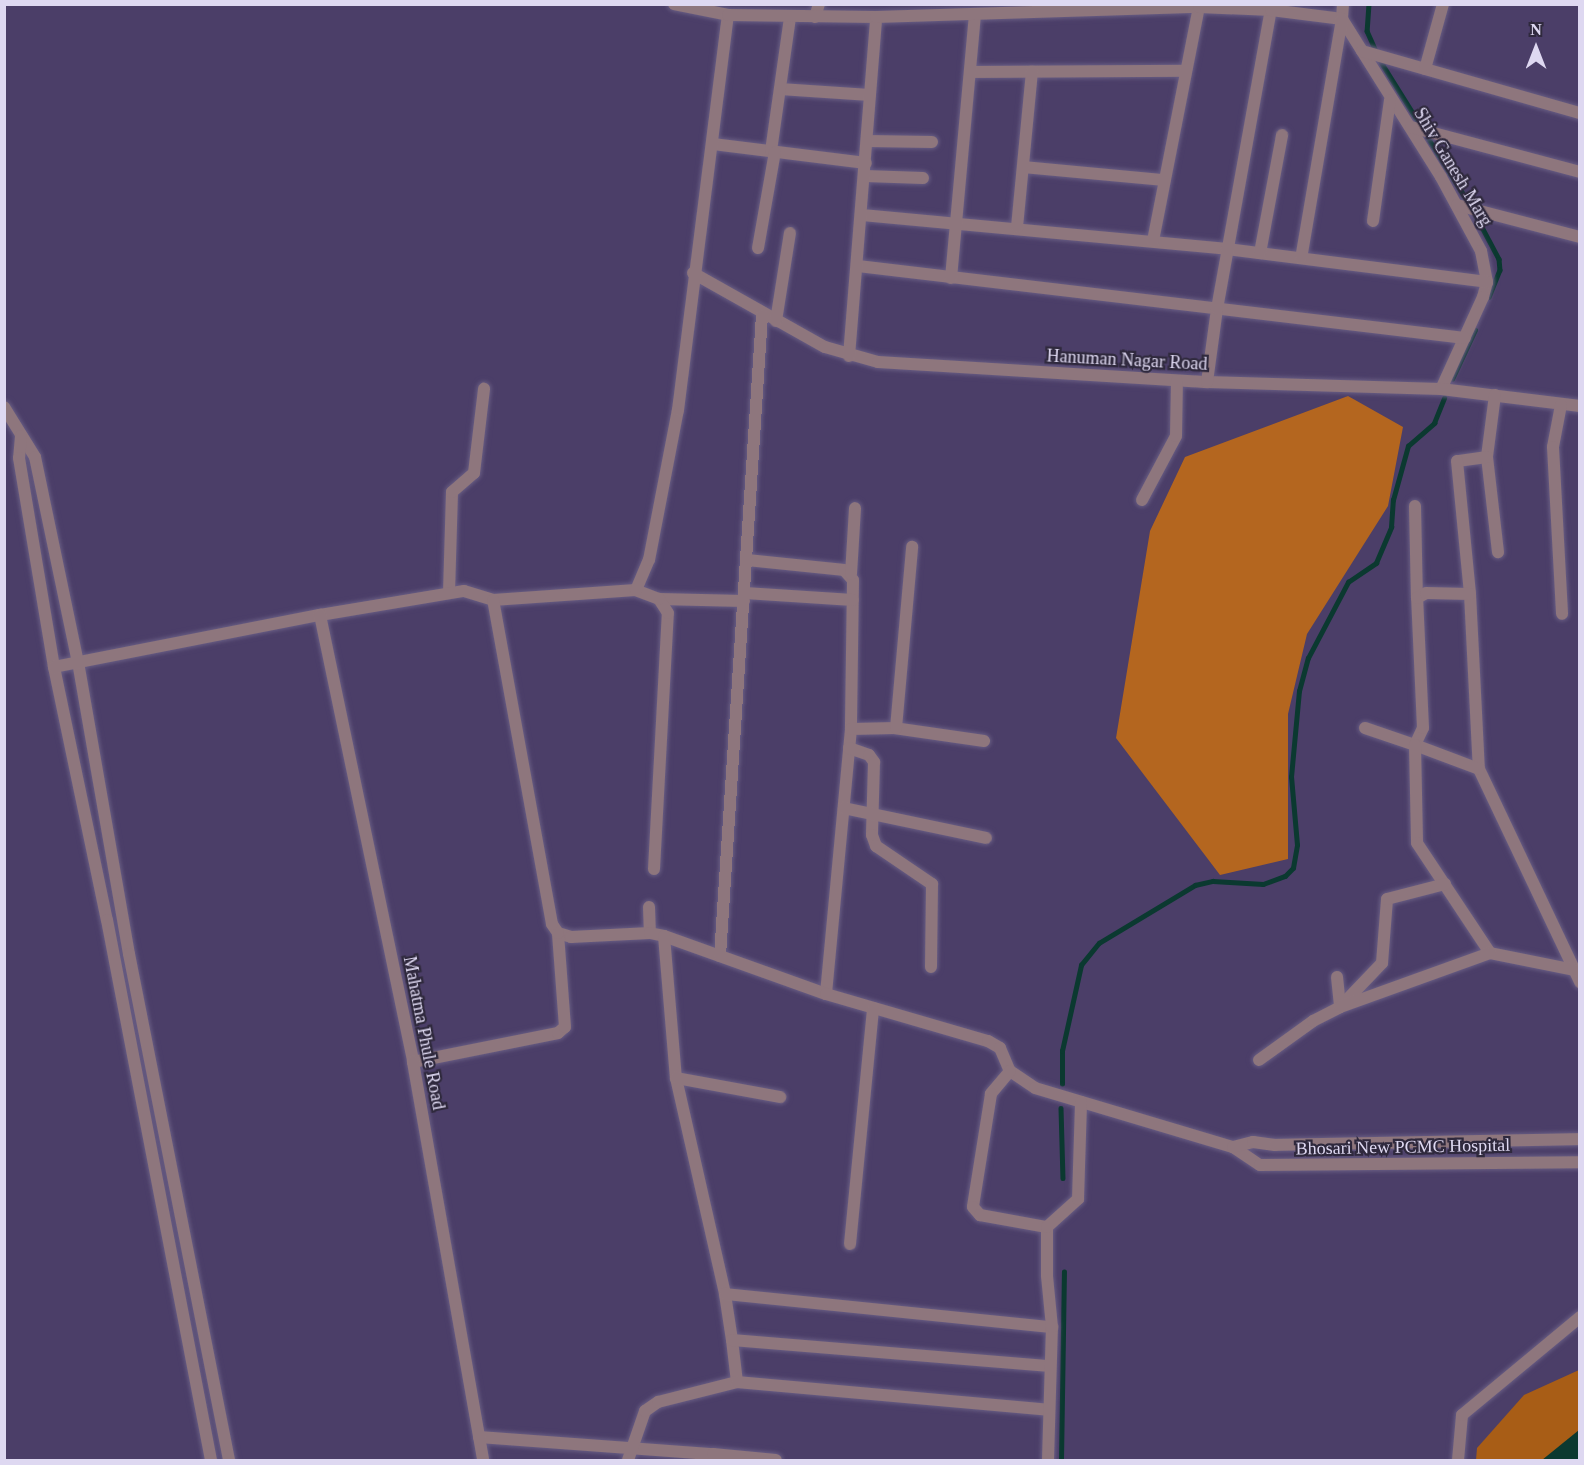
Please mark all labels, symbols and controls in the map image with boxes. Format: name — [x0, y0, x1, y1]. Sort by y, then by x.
north arrow — [1506, 18, 1566, 78]
text: N — [1530, 21, 1542, 38]
street label: Shiv Ganesh Marg — [1409, 104, 1497, 230]
street label: Hanuman Nagar Road — [1046, 345, 1208, 375]
street label: Mahatma Phule Road — [399, 954, 449, 1112]
street label: Bhosari New PCMC Hospital — [1296, 1134, 1510, 1160]

